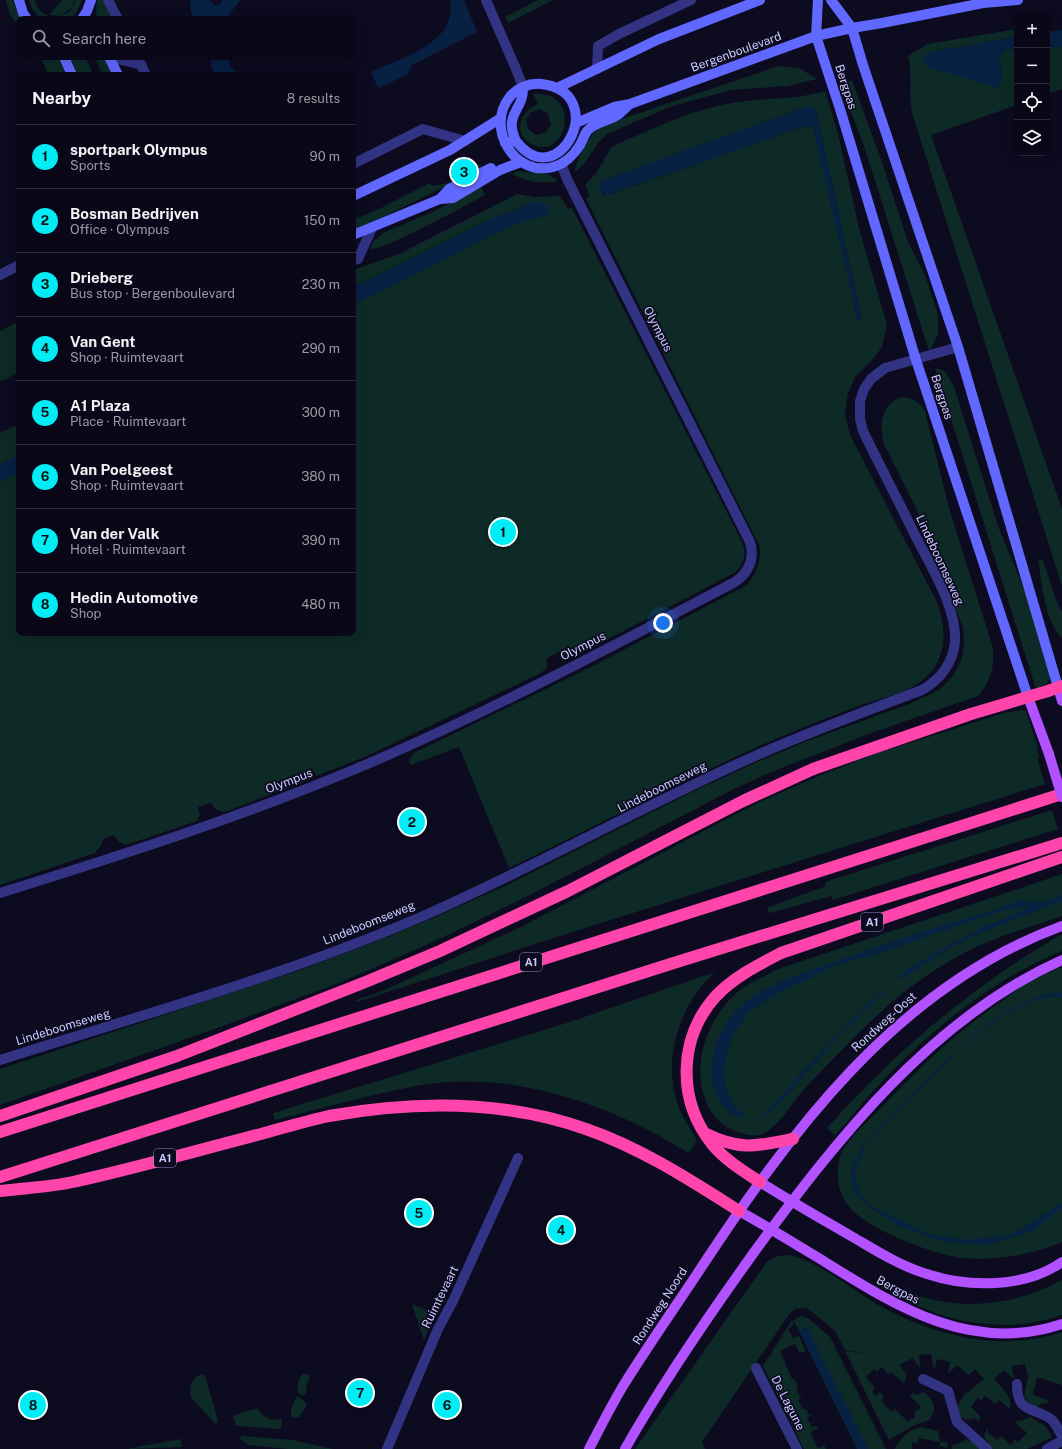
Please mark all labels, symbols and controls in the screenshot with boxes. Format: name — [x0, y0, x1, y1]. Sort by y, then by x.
map controls — [1014, 12, 1050, 156]
button: + — [1014, 12, 1050, 48]
search box — [16, 16, 356, 60]
icon: search — [30, 27, 52, 49]
street label: Bergenboulevard — [689, 29, 783, 75]
text: Search here — [62, 30, 146, 47]
button: − — [1014, 48, 1050, 84]
street label: Bergpas — [832, 63, 860, 111]
button: locate — [1014, 84, 1050, 120]
text: Nearby — [32, 88, 91, 108]
text: 8 results — [287, 91, 340, 106]
button: layers — [1014, 120, 1050, 156]
text: sportpark Olympus — [70, 141, 207, 158]
text: 1 — [42, 149, 48, 164]
text: 90 m — [310, 149, 340, 164]
pin: 3 — [451, 157, 477, 187]
text: Sports — [70, 158, 110, 173]
text: Bosman Bedrijven — [70, 205, 199, 222]
text: 2 — [41, 213, 49, 228]
text: 150 m — [304, 213, 340, 228]
text: Office · Olympus — [70, 222, 169, 237]
text: Drieberg — [70, 269, 133, 286]
text: 3 — [41, 277, 49, 292]
text: 230 m — [302, 277, 340, 292]
text: Bus stop · Bergenboulevard — [70, 286, 235, 301]
street label: Olympus — [641, 304, 675, 354]
text: Van Gent — [70, 333, 135, 350]
text: 4 — [41, 341, 49, 356]
text: 290 m — [302, 341, 340, 356]
text: Shop · Ruimtevaart — [70, 350, 184, 365]
street label: Bergpas — [928, 373, 956, 421]
text: A1 Plaza — [70, 397, 130, 414]
text: 5 — [41, 405, 49, 420]
text: 300 m — [302, 405, 340, 420]
text: Place · Ruimtevaart — [70, 414, 186, 429]
text: Van Poelgeest — [70, 461, 173, 478]
text: 6 — [41, 469, 49, 484]
text: 380 m — [301, 469, 340, 484]
text: Shop · Ruimtevaart — [70, 478, 184, 493]
street label: Lindeboomseweg — [913, 513, 967, 607]
pin: 1 — [490, 517, 516, 547]
text: Van der Valk — [70, 525, 159, 542]
text: 7 — [41, 533, 49, 548]
text: 390 m — [302, 533, 340, 548]
text: Hotel · Ruimtevaart — [70, 542, 186, 557]
text: Hedin Automotive — [70, 589, 198, 606]
text: 8 — [41, 597, 49, 612]
text: 480 m — [301, 597, 340, 612]
text: Shop — [70, 606, 101, 621]
your location — [653, 613, 673, 633]
street label: Olympus — [558, 629, 608, 663]
street label: Lindeboomseweg — [615, 758, 709, 816]
street label: Olympus — [264, 766, 314, 796]
pin: 2 — [399, 807, 425, 837]
street label: Lindeboomseweg — [321, 898, 417, 948]
road number: A1 — [861, 913, 883, 931]
road number: A1 — [520, 953, 542, 971]
street label: Rondweg-Oost — [849, 989, 920, 1055]
street label: Lindeboomseweg — [14, 1006, 112, 1048]
road number: A1 — [154, 1149, 176, 1167]
pin: 5 — [406, 1198, 432, 1228]
pin: 4 — [548, 1215, 574, 1245]
street label: Ruimtevaart — [419, 1263, 461, 1331]
street label: Rondweg Noord — [630, 1265, 690, 1347]
street label: Bergpas — [874, 1273, 922, 1307]
street label: De Lagune — [768, 1373, 808, 1433]
pin: 7 — [347, 1378, 373, 1408]
pin: 8 — [20, 1390, 46, 1420]
pin: 6 — [434, 1390, 460, 1420]

